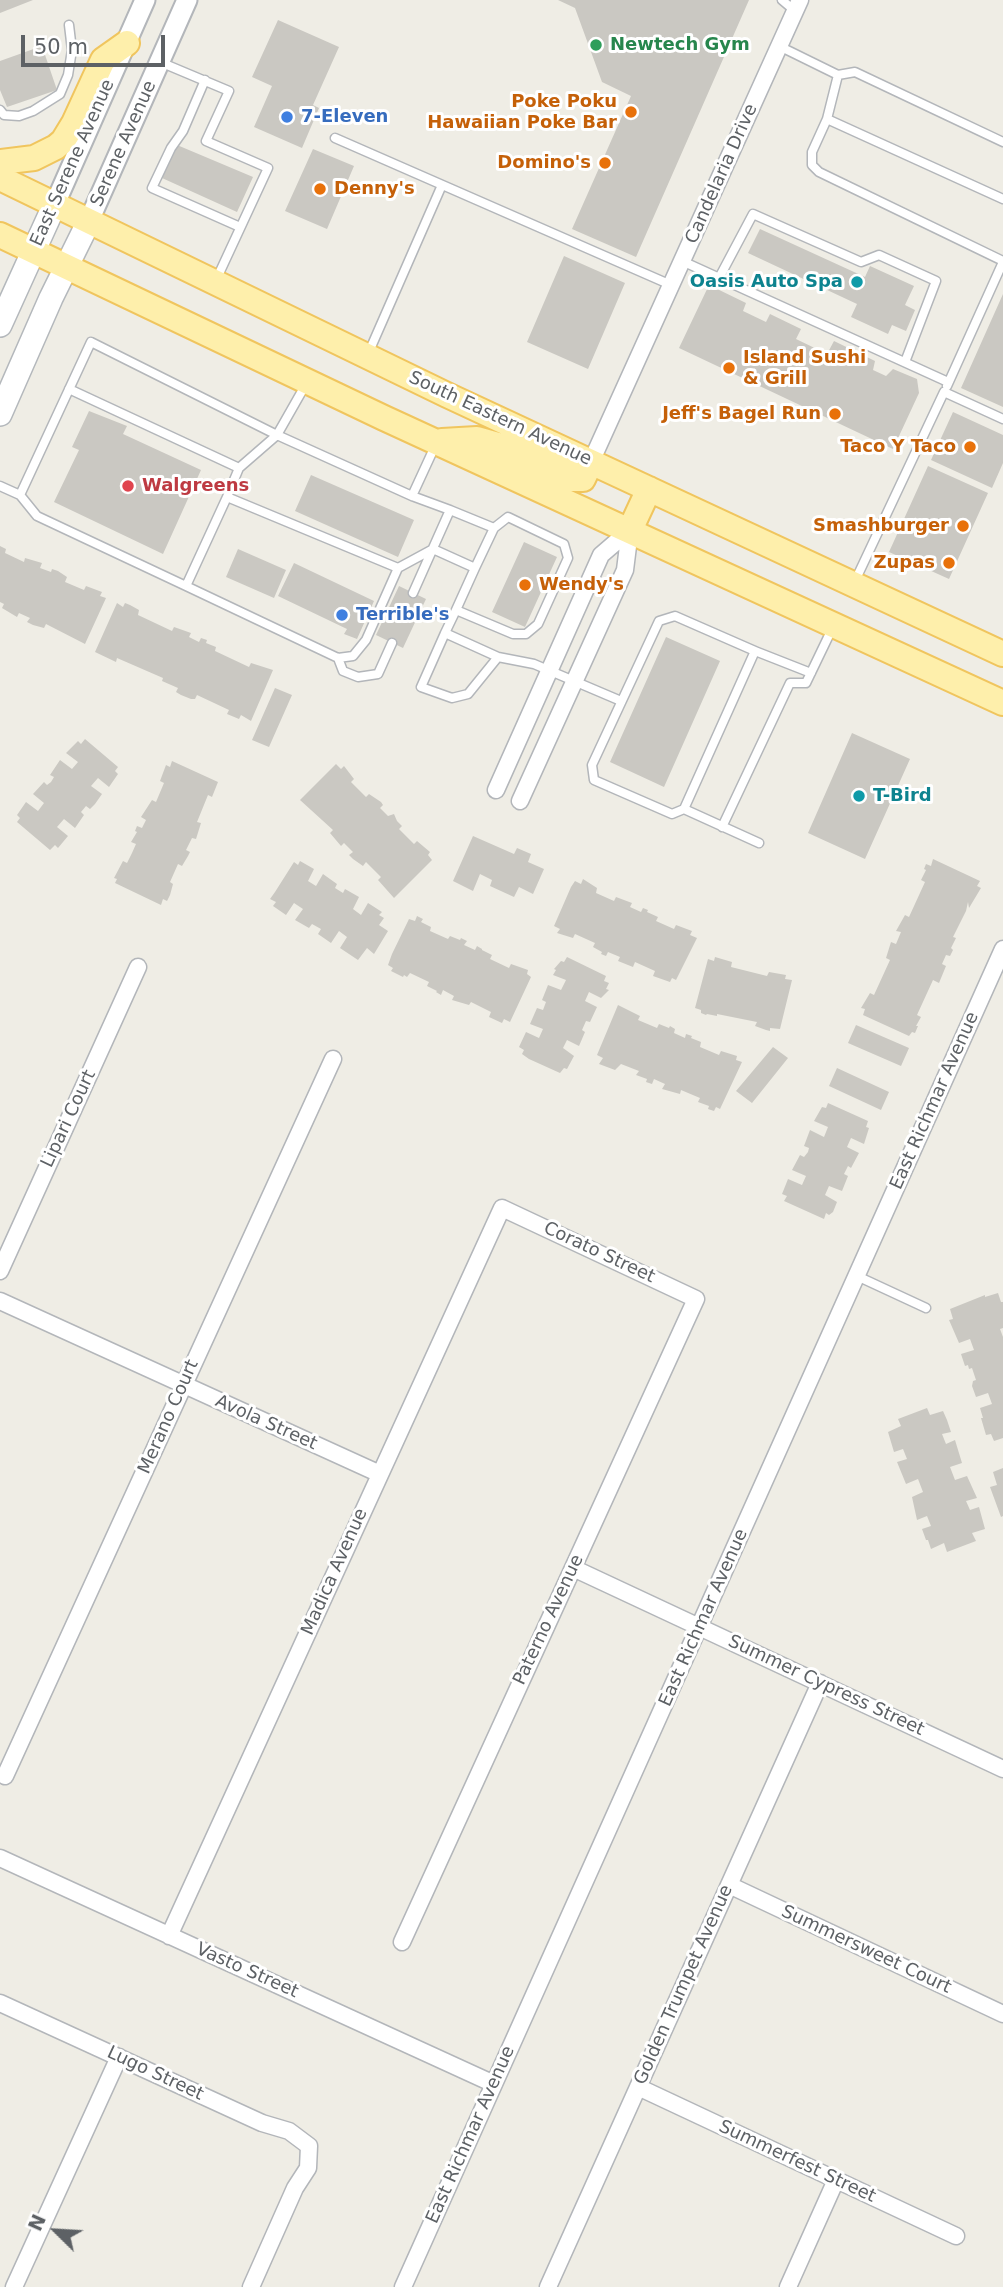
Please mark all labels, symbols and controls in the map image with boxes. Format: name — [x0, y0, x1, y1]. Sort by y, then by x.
scale bar — [24, 21, 168, 65]
place label: Newtech Gym — [610, 34, 750, 56]
text: 50 m — [34, 35, 88, 59]
marker: Newtech Gym — [588, 37, 604, 53]
street label: East Serene Avenue — [26, 76, 120, 250]
street label: Serene Avenue — [87, 78, 161, 210]
place label: Poke Poku Hawaiian Poke Bar — [427, 91, 617, 134]
street label: Candelaria Drive — [681, 101, 763, 247]
marker: Poke Poku Hawaiian Poke Bar — [623, 104, 639, 120]
place label: 7-Eleven — [301, 106, 388, 128]
marker: 7-Eleven — [279, 109, 295, 125]
place label: Domino's — [497, 152, 591, 174]
marker: Domino's — [597, 155, 613, 171]
place label: Denny's — [334, 178, 415, 200]
marker: Denny's — [312, 181, 328, 197]
place label: Oasis Auto Spa — [690, 271, 843, 293]
marker: Oasis Auto Spa — [849, 274, 865, 290]
place label: Island Sushi & Grill — [743, 347, 866, 390]
marker: Island Sushi & Grill — [721, 360, 737, 376]
street label: South Eastern Avenue — [405, 367, 595, 471]
place label: Jeff's Bagel Run — [662, 403, 821, 425]
marker: Jeff's Bagel Run — [827, 406, 843, 422]
place label: Taco Y Taco — [840, 436, 956, 458]
marker: Taco Y Taco — [962, 439, 978, 455]
place label: Walgreens — [142, 475, 249, 497]
marker: Walgreens — [120, 478, 136, 494]
place label: Smashburger — [813, 515, 949, 537]
marker: Smashburger — [955, 518, 971, 534]
place label: Zupas — [873, 552, 935, 574]
marker: Zupas — [941, 555, 957, 571]
place label: Wendy's — [539, 574, 624, 596]
marker: Wendy's — [517, 577, 533, 593]
place label: Terrible's — [356, 604, 450, 626]
marker: Terrible's — [334, 607, 350, 623]
place label: T-Bird — [873, 785, 932, 807]
marker: T-Bird — [851, 788, 867, 804]
street label: East Richmar Avenue — [886, 1009, 984, 1193]
street label: Lipari Court — [37, 1067, 101, 1171]
street label: Corato Street — [540, 1218, 658, 1288]
street label: Merano Court — [134, 1357, 204, 1477]
street label: Avola Street — [212, 1391, 320, 1455]
street label: Madica Avenue — [297, 1505, 373, 1639]
street label: East Richmar Avenue — [655, 1526, 753, 1710]
street label: Paterno Avenue — [509, 1551, 589, 1689]
street label: Summer Cypress Street — [724, 1631, 928, 1741]
street label: Golden Trumpet Avenue — [630, 1882, 738, 2088]
street label: Summersweet Court — [778, 1901, 954, 1999]
street label: Vasto Street — [192, 1939, 302, 2003]
street label: Lugo Street — [103, 2042, 207, 2106]
street label: East Richmar Avenue — [422, 2043, 520, 2227]
street label: Summerfest Street — [715, 2116, 879, 2208]
north arrow — [21, 2196, 91, 2266]
text: N — [24, 2211, 50, 2234]

